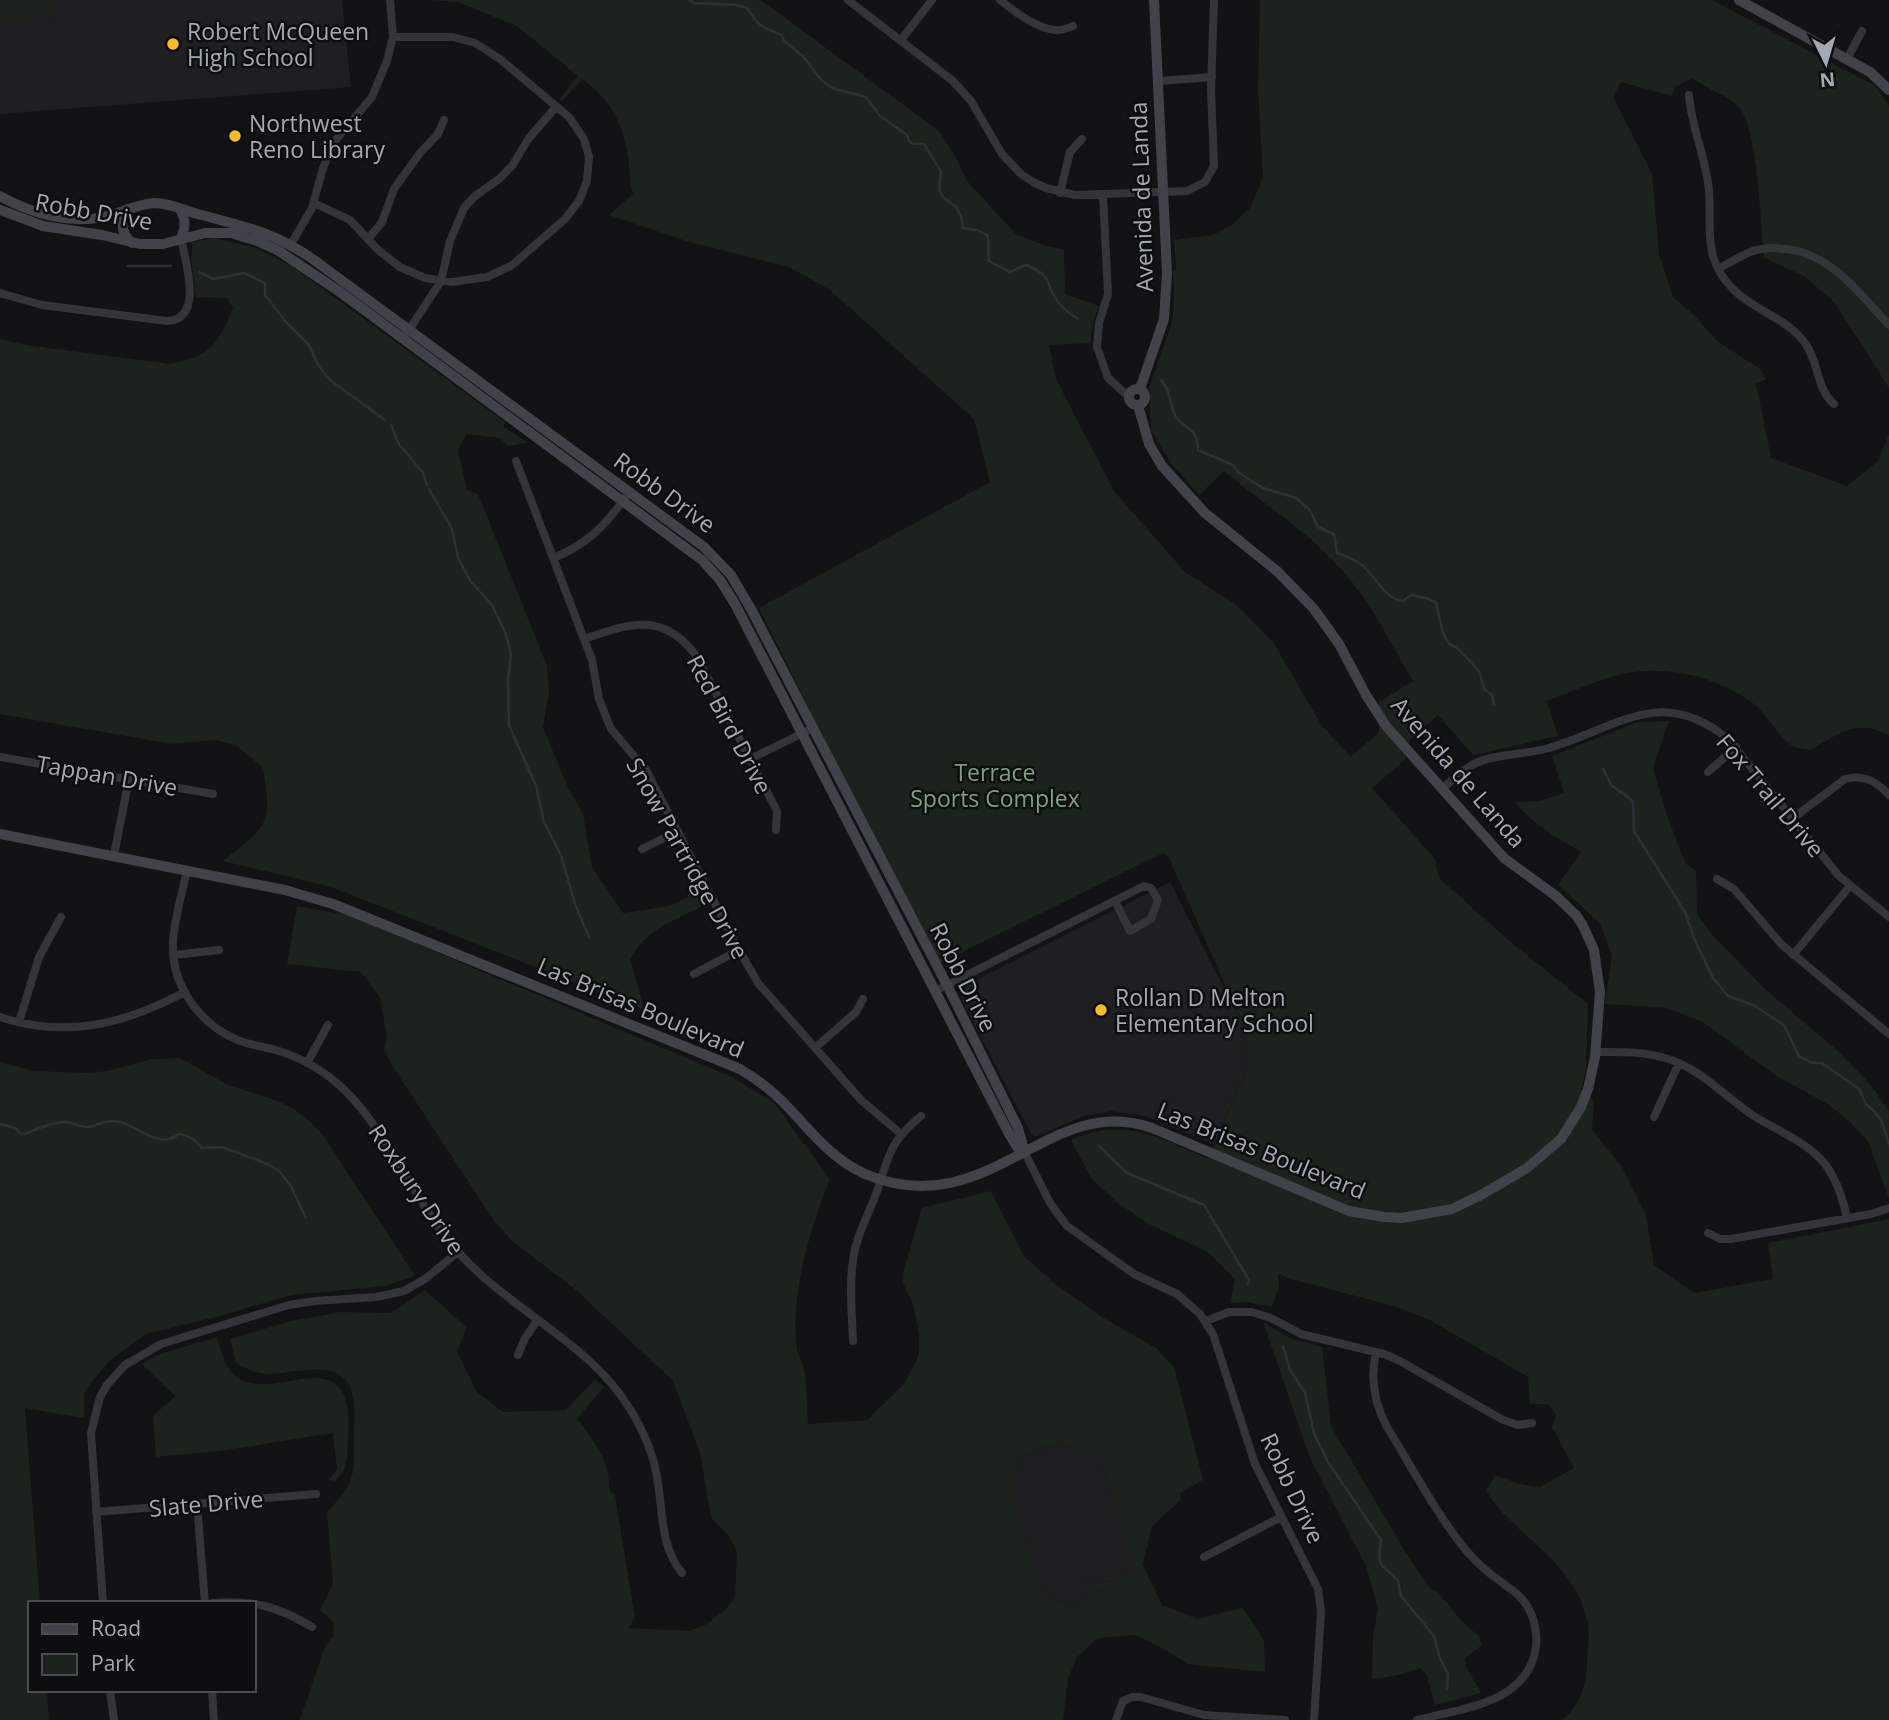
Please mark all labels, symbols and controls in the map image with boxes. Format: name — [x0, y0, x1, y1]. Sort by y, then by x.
place label: Robert McQueen High School — [187, 15, 369, 73]
north arrow — [1791, 28, 1861, 98]
marker: Robert McQueen High School — [165, 36, 181, 52]
text: N — [1819, 66, 1836, 94]
street label: Avenida de Landa — [1122, 101, 1160, 293]
place label: Northwest Reno Library — [249, 107, 385, 165]
marker: Northwest Reno Library — [227, 128, 243, 144]
street label: Robb Drive — [33, 185, 155, 237]
street label: Robb Drive — [608, 444, 722, 540]
street label: Red Bird Drive — [680, 649, 780, 799]
street label: Avenida de Landa — [1384, 690, 1534, 854]
street label: Fox Trail Drive — [1710, 726, 1832, 864]
street label: Tappan Drive — [34, 747, 180, 803]
street label: Snow Partridge Drive — [619, 752, 757, 964]
park label: Terrace Sports Complex — [910, 756, 1080, 814]
street label: Robb Drive — [923, 917, 1005, 1037]
street label: Las Brisas Boulevard — [533, 949, 749, 1065]
place label: Rollan D Melton Elementary School — [1115, 981, 1314, 1039]
marker: Rollan D Melton Elementary School — [1093, 1002, 1109, 1018]
street label: Las Brisas Boulevard — [1153, 1094, 1371, 1206]
street label: Roxbury Drive — [361, 1117, 473, 1261]
street label: Robb Drive — [1253, 1428, 1333, 1548]
street label: Slate Drive — [148, 1482, 264, 1524]
legend — [28, 1601, 256, 1692]
text: Road — [91, 1614, 141, 1642]
text: Park — [91, 1649, 135, 1677]

